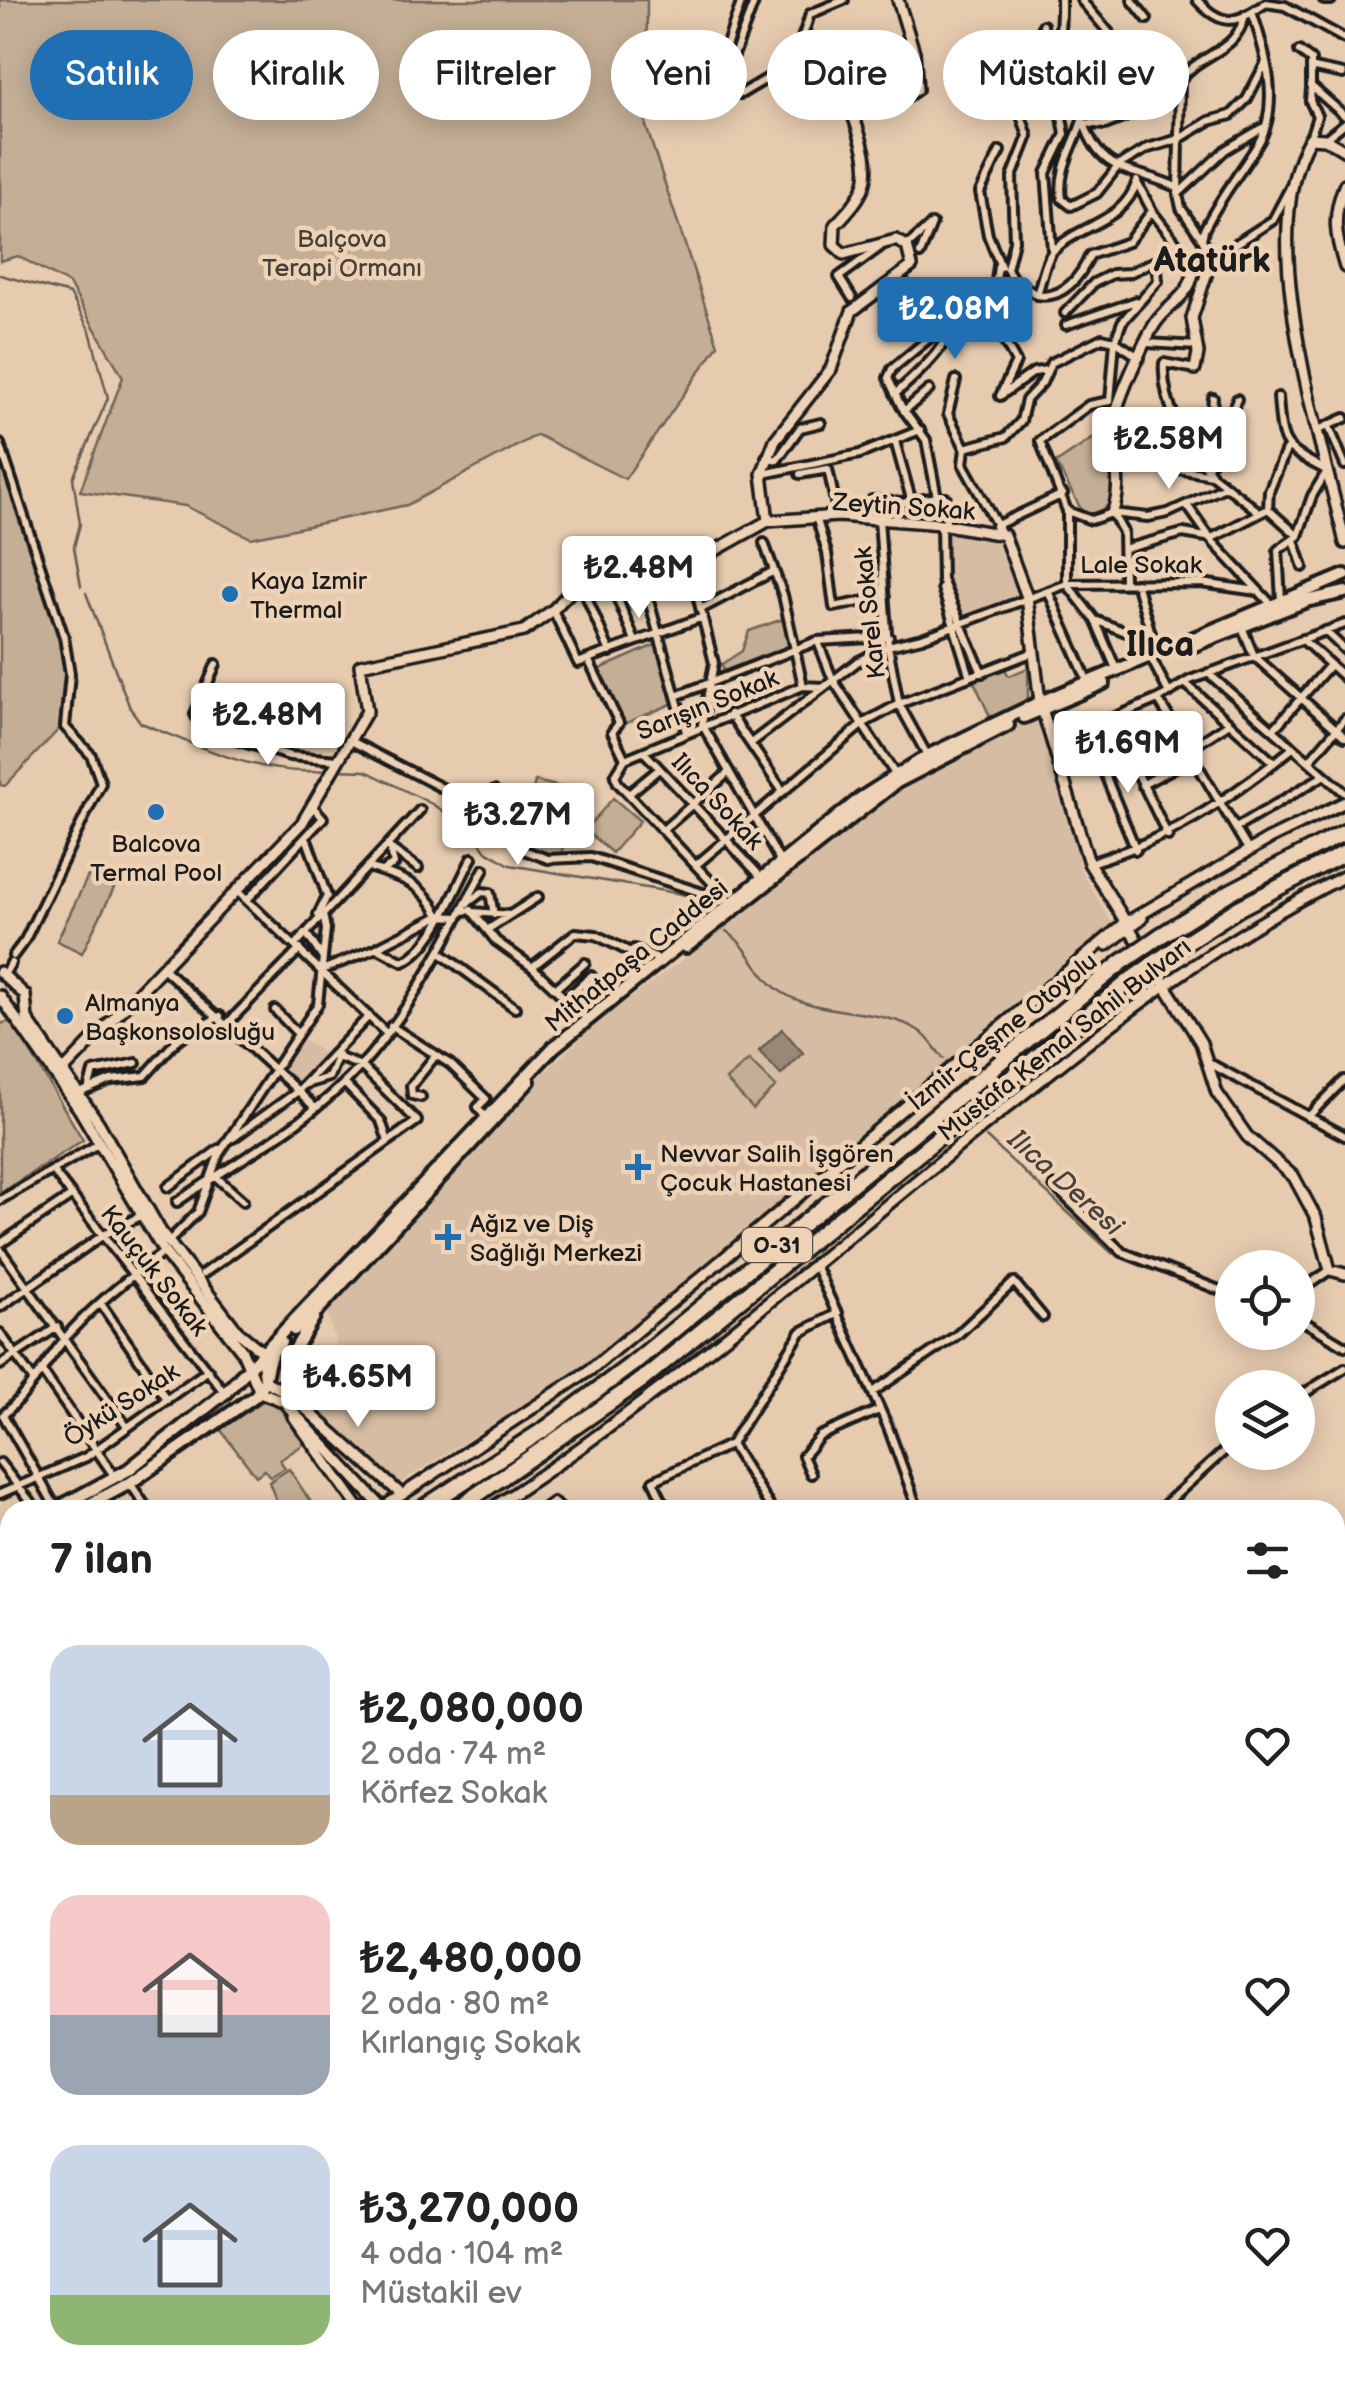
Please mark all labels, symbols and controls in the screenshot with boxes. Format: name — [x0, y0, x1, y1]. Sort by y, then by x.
chip: Satılık — [30, 30, 193, 120]
chip: Kiralık — [213, 30, 379, 120]
chip: Filtreler — [399, 30, 591, 120]
chip: Yeni — [611, 30, 747, 120]
chip: Daire — [767, 30, 923, 120]
chip: Müstakil ev — [943, 30, 1189, 120]
park label: Balçova Terapi Ormanı — [262, 224, 422, 284]
district label: Atatürk — [1153, 240, 1270, 283]
pin: ₺2.08M — [874, 277, 1036, 362]
text: ₺2.08M — [899, 290, 1011, 329]
pin: ₺2.58M — [1088, 407, 1250, 492]
text: ₺2.58M — [1114, 420, 1224, 459]
street label: Zeytin Sokak — [831, 487, 977, 528]
pin: ₺2.48M — [558, 536, 720, 621]
street label: Karel Sokak — [848, 544, 893, 680]
text: ₺2.48M — [584, 549, 694, 588]
street label: Lale Sokak — [1080, 550, 1203, 581]
place label: Kaya Izmir Thermal — [250, 566, 368, 626]
marker: Kaya Izmir Thermal — [219, 583, 241, 605]
district label: Ilıca — [1126, 624, 1194, 667]
street label: Sarışın Sokak — [632, 663, 784, 748]
pin: ₺2.48M — [187, 683, 349, 768]
text: ₺2.48M — [213, 696, 323, 735]
pin: ₺1.69M — [1047, 711, 1209, 796]
text: ₺1.69M — [1076, 724, 1180, 763]
street label: Ilıca Sokak — [664, 747, 770, 857]
pin: ₺3.27M — [437, 783, 599, 868]
text: ₺3.27M — [464, 796, 572, 835]
marker: Balcova Termal Pool — [145, 801, 167, 823]
place label: Balcova Termal Pool — [90, 829, 222, 889]
street label: Mithatpaşa Caddesi — [539, 873, 735, 1039]
street label: Mustafa Kemal Sahil Bulvarı — [932, 932, 1198, 1149]
street label: İzmir-Çeşme Otoyolu — [902, 946, 1104, 1118]
place label: Almanya Başkonsolosluğu — [85, 988, 275, 1048]
marker: Almanya Başkonsolosluğu — [54, 1005, 76, 1027]
water label: Ilıca Deresi — [1000, 1122, 1130, 1244]
place label: Nevvar Salih İşgören Çocuk Hastanesi — [660, 1139, 894, 1199]
marker: Nevvar Salih İşgören Çocuk Hastanesi — [625, 1154, 651, 1180]
street label: Kauçuk Sokak — [93, 1199, 215, 1343]
place label: Ağız ve Diş Sağlığı Merkezi — [470, 1209, 642, 1269]
marker: Ağız ve Diş Sağlığı Merkezi — [435, 1224, 461, 1250]
road number: O-31 — [742, 1228, 812, 1262]
map controls — [1215, 1250, 1315, 1470]
button: locate — [1215, 1250, 1315, 1350]
pin: ₺4.65M — [277, 1345, 439, 1430]
street label: Öykü Sokak — [58, 1356, 186, 1454]
text: ₺4.65M — [303, 1358, 413, 1397]
button: layers — [1215, 1370, 1315, 1470]
icon: filters — [1240, 1533, 1295, 1588]
text: 7 ilan — [50, 1535, 153, 1586]
text: ₺2,080,000 — [360, 1684, 584, 1735]
icon: home — [130, 1685, 250, 1805]
icon: heart — [1240, 1718, 1295, 1773]
text: 2 oda · 74 m² — [360, 1735, 546, 1774]
text: Körfez Sokak — [360, 1774, 547, 1813]
text: ₺2,480,000 — [360, 1934, 582, 1985]
icon: home — [130, 1935, 250, 2055]
icon: heart — [1240, 1968, 1295, 2023]
text: 2 oda · 80 m² — [360, 1985, 549, 2024]
text: Kırlangıç Sokak — [360, 2024, 580, 2063]
text: ₺3,270,000 — [360, 2184, 579, 2235]
icon: home — [130, 2185, 250, 2305]
icon: heart — [1240, 2218, 1295, 2273]
text: 4 oda · 104 m² — [360, 2235, 563, 2274]
text: Müstakil ev — [360, 2274, 522, 2313]

